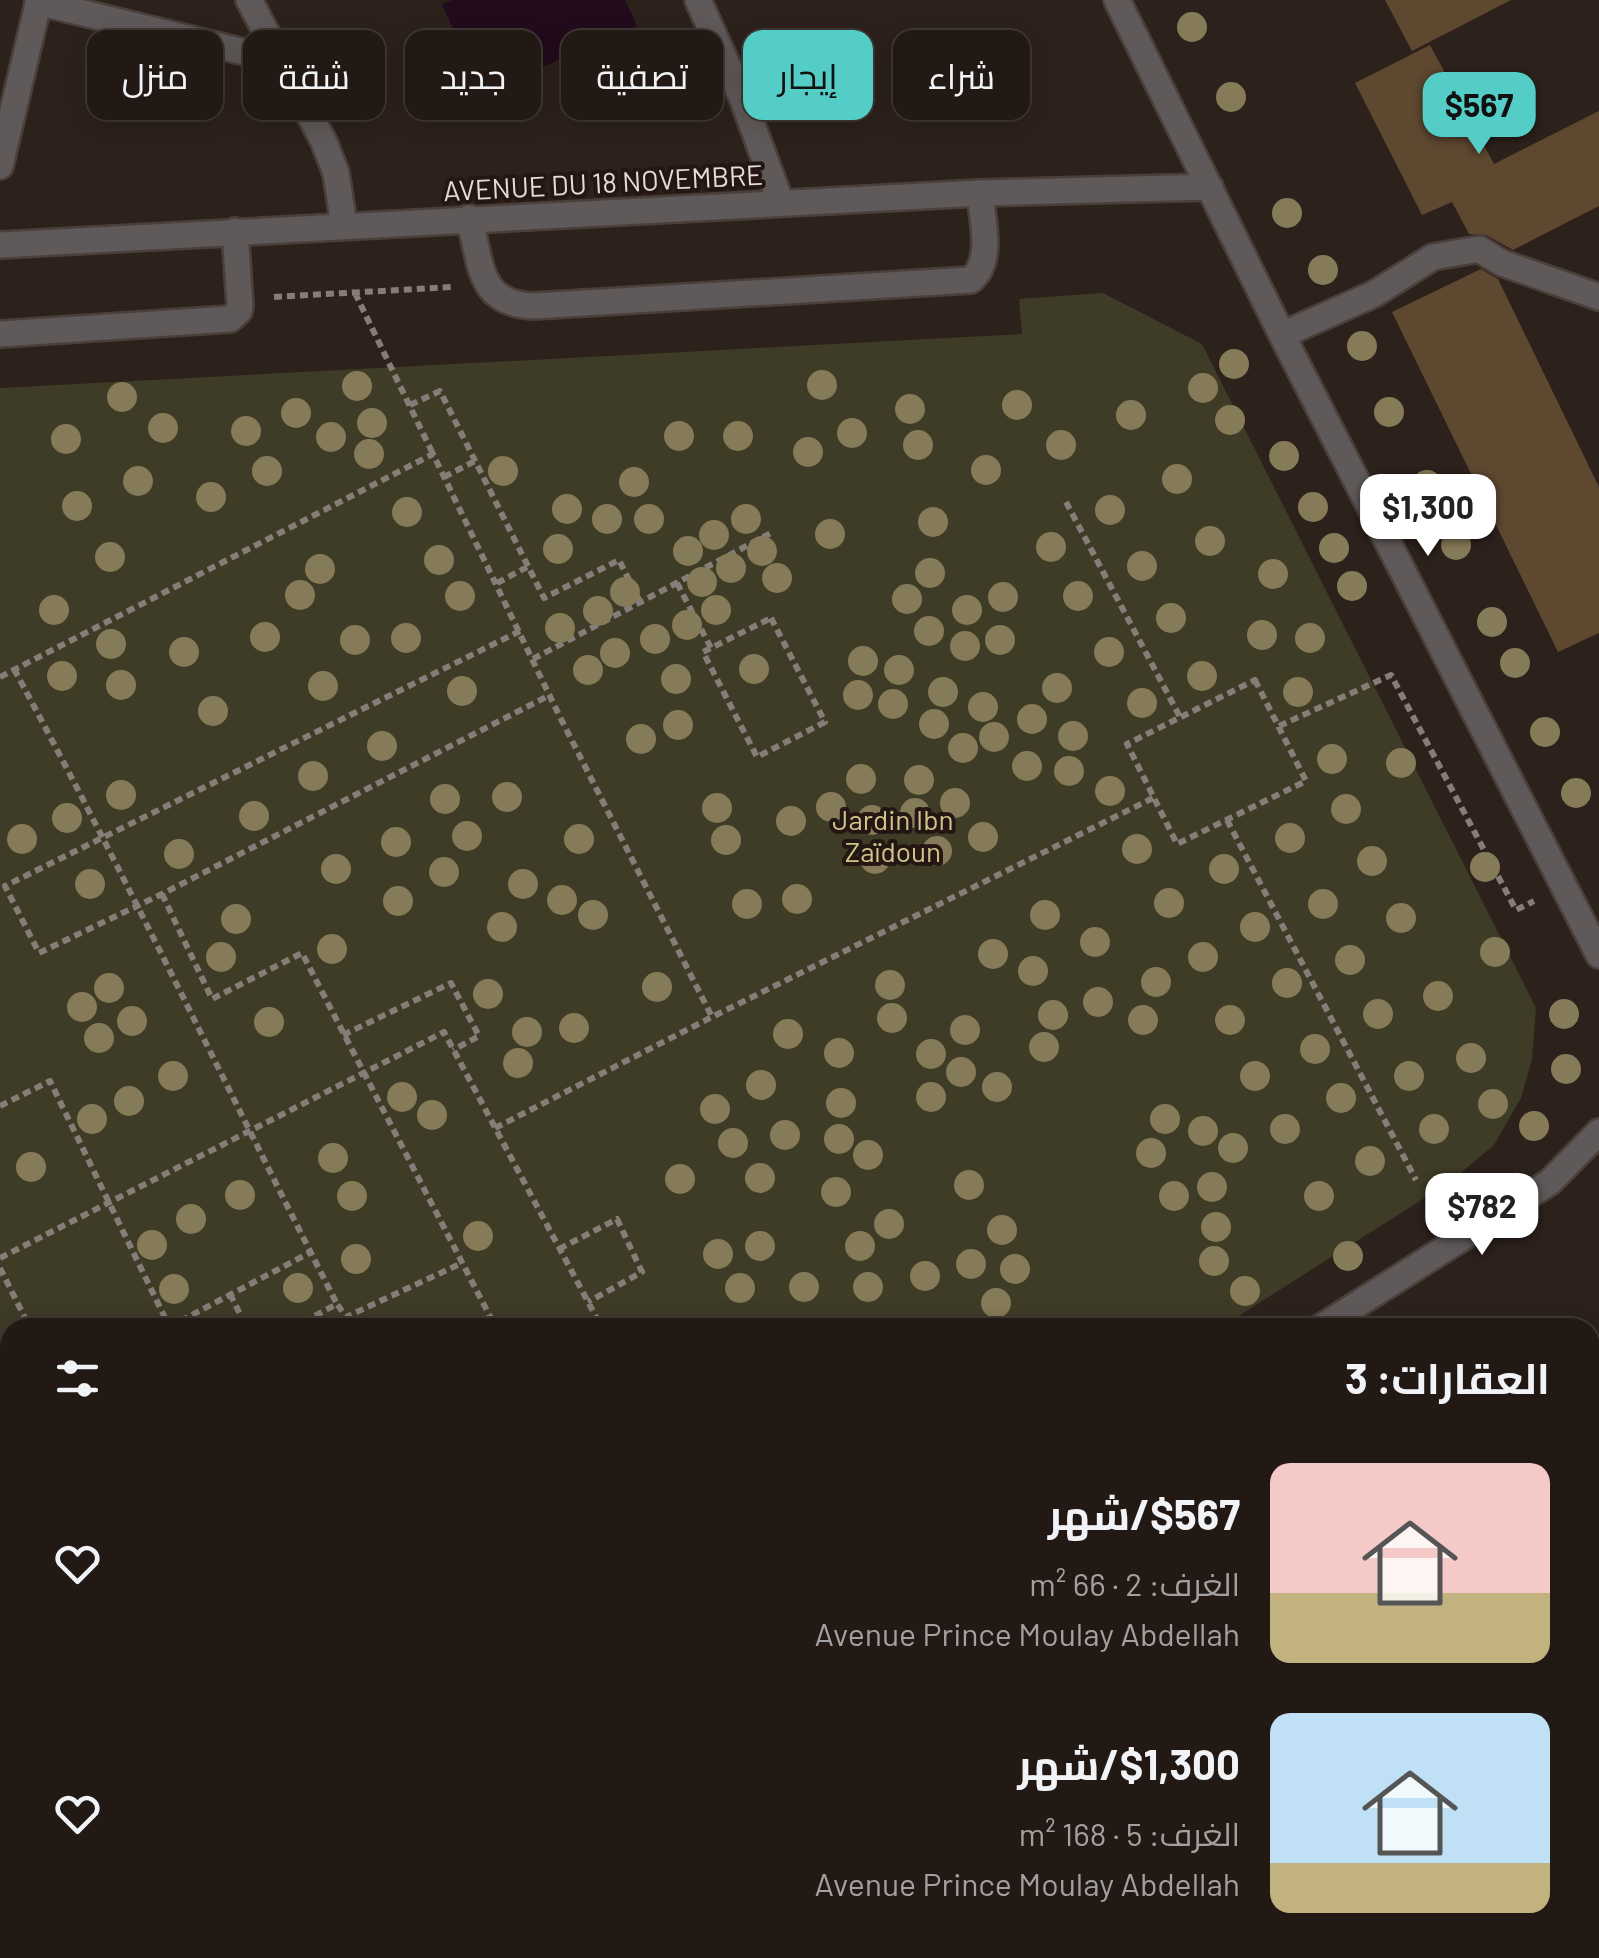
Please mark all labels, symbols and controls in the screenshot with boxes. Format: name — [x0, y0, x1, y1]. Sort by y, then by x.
chip: منزل — [87, 30, 223, 120]
chip: شقة — [243, 30, 385, 120]
chip: جديد — [405, 30, 541, 120]
chip: تصفية — [561, 30, 723, 120]
chip: إيجار — [743, 30, 873, 120]
chip: شراء — [893, 30, 1030, 120]
pin: $567 — [1420, 72, 1538, 157]
text: $567 — [1445, 85, 1513, 123]
street label: AVENUE DU 18 NOVEMBRE — [442, 157, 764, 207]
pin: $1,300 — [1347, 474, 1509, 559]
text: $1,300 — [1382, 487, 1474, 525]
park label: Jardin Ibn Zaïdoun — [832, 802, 954, 868]
pin: $782 — [1423, 1173, 1541, 1258]
text: $782 — [1447, 1186, 1517, 1224]
icon: filters — [50, 1351, 105, 1406]
text: العقارات: 3 — [1345, 1352, 1550, 1402]
text: $567/شهر — [1048, 1488, 1240, 1538]
icon: home — [1350, 1503, 1470, 1623]
icon: heart — [50, 1536, 105, 1591]
text: الغرف: 2 · 66 m² — [1029, 1564, 1240, 1602]
text: Avenue Prince Moulay Abdellah — [814, 1614, 1240, 1652]
text: $1,300/شهر — [1017, 1738, 1240, 1788]
icon: home — [1350, 1753, 1470, 1873]
icon: heart — [50, 1786, 105, 1841]
text: الغرف: 5 · 168 m² — [1019, 1814, 1240, 1852]
text: Avenue Prince Moulay Abdellah — [814, 1864, 1240, 1902]

